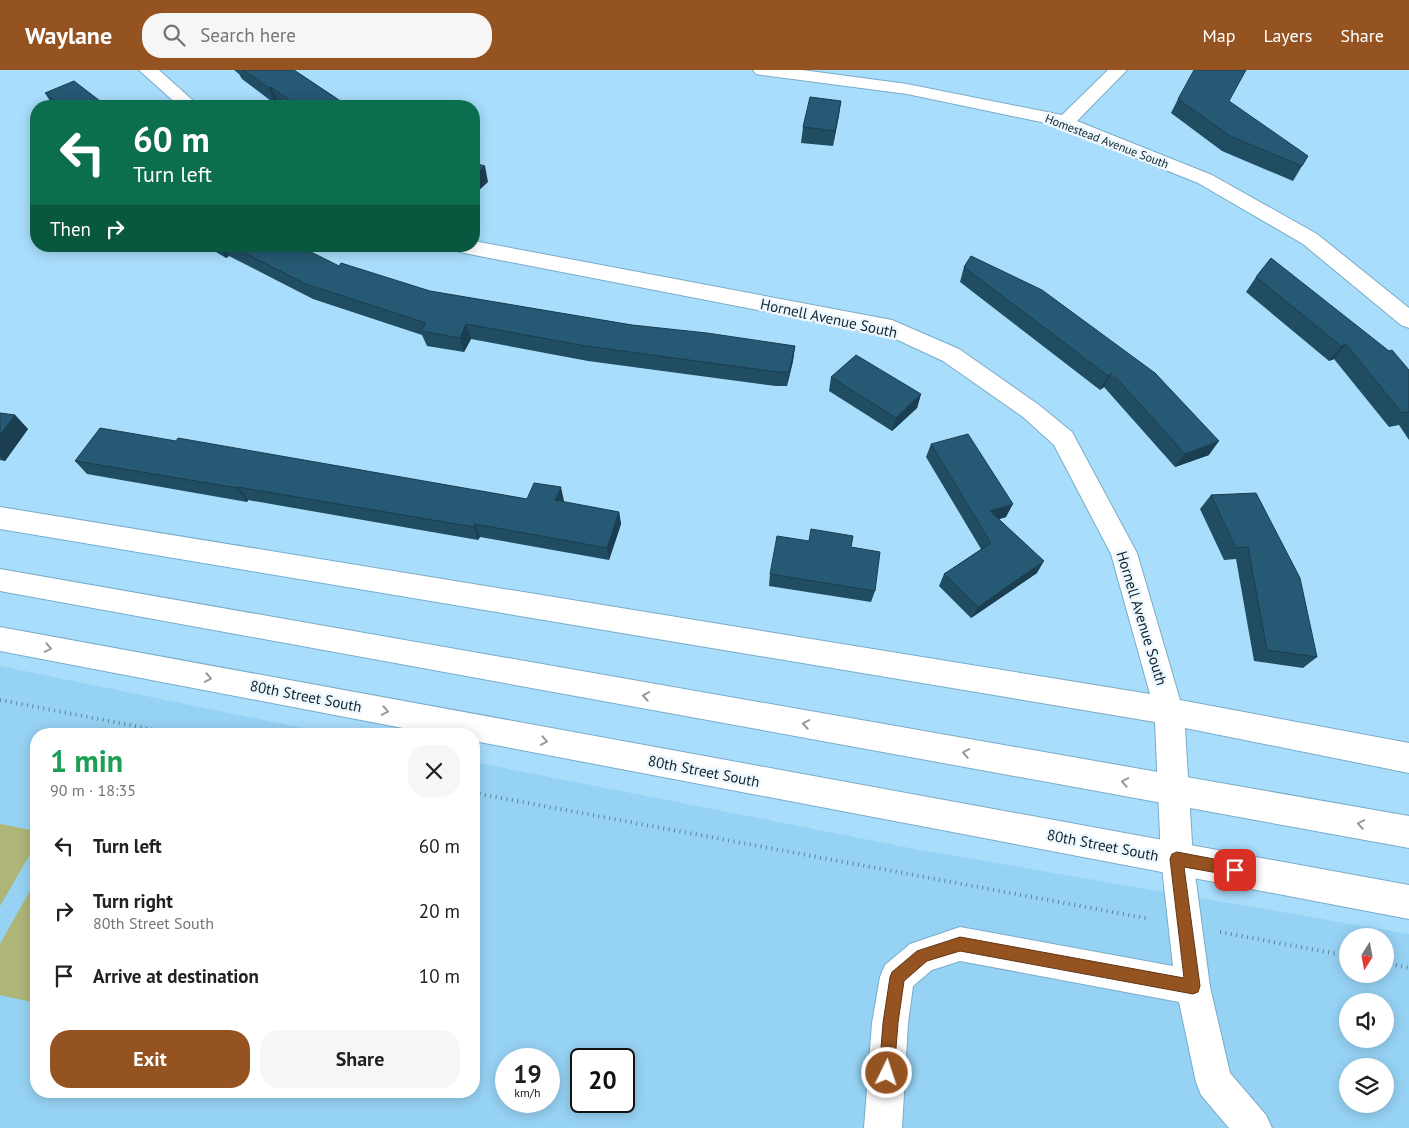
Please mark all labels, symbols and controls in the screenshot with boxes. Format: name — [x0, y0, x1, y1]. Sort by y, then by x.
search box — [142, 13, 492, 58]
text: Waylane — [25, 20, 112, 51]
icon: search — [160, 21, 188, 49]
text: Search here — [200, 23, 296, 47]
text: Map — [1203, 24, 1235, 47]
text: Layers — [1263, 24, 1312, 47]
text: Share — [1340, 24, 1384, 47]
street label: Homestead Avenue South — [1043, 110, 1171, 172]
text: 60 m — [133, 116, 210, 162]
icon: left — [50, 120, 115, 185]
text: Turn left — [133, 160, 212, 188]
icon: right — [101, 215, 129, 243]
text: Then — [50, 217, 91, 241]
street label: Hornell Avenue South — [759, 294, 899, 342]
street label: Hornell Avenue South — [1113, 548, 1171, 688]
one-way arrow — [44, 642, 52, 652]
one-way arrow — [203, 672, 212, 682]
street label: 80th Street South — [249, 676, 363, 716]
one-way arrow — [641, 691, 650, 701]
one-way arrow — [380, 705, 389, 715]
one-way arrow — [801, 720, 810, 730]
one-way arrow — [540, 735, 549, 745]
text: 1 min — [50, 741, 123, 780]
button: close — [408, 745, 460, 797]
one-way arrow — [961, 749, 970, 759]
street label: 80th Street South — [647, 751, 761, 791]
one-way arrow — [1121, 777, 1130, 787]
text: 90 m · 18:35 — [50, 780, 136, 800]
one-way arrow — [1357, 819, 1365, 829]
street label: 80th Street South — [1046, 825, 1160, 865]
icon: left — [50, 832, 78, 860]
text: Turn left — [93, 834, 162, 858]
text: 60 m — [419, 834, 460, 858]
pin — [1214, 849, 1256, 891]
icon: arrive — [1221, 856, 1249, 884]
text: Turn right — [93, 889, 173, 913]
icon: right — [50, 897, 78, 925]
text: 20 m — [419, 899, 460, 923]
text: 80th Street South — [93, 913, 214, 933]
north arrow — [1339, 928, 1394, 982]
map controls — [1339, 928, 1394, 1113]
icon: arrive — [50, 962, 78, 990]
text: Arrive at destination — [93, 964, 259, 988]
text: 10 m — [419, 964, 460, 988]
button: sound — [1339, 993, 1394, 1048]
button: Exit — [50, 1030, 250, 1088]
button: Share — [260, 1030, 460, 1088]
position arrow — [860, 1046, 912, 1098]
speed limit sign: 20 — [570, 1048, 635, 1113]
text: 19 — [513, 1058, 542, 1090]
button: layers — [1339, 1058, 1394, 1113]
text: km/h — [514, 1085, 541, 1100]

